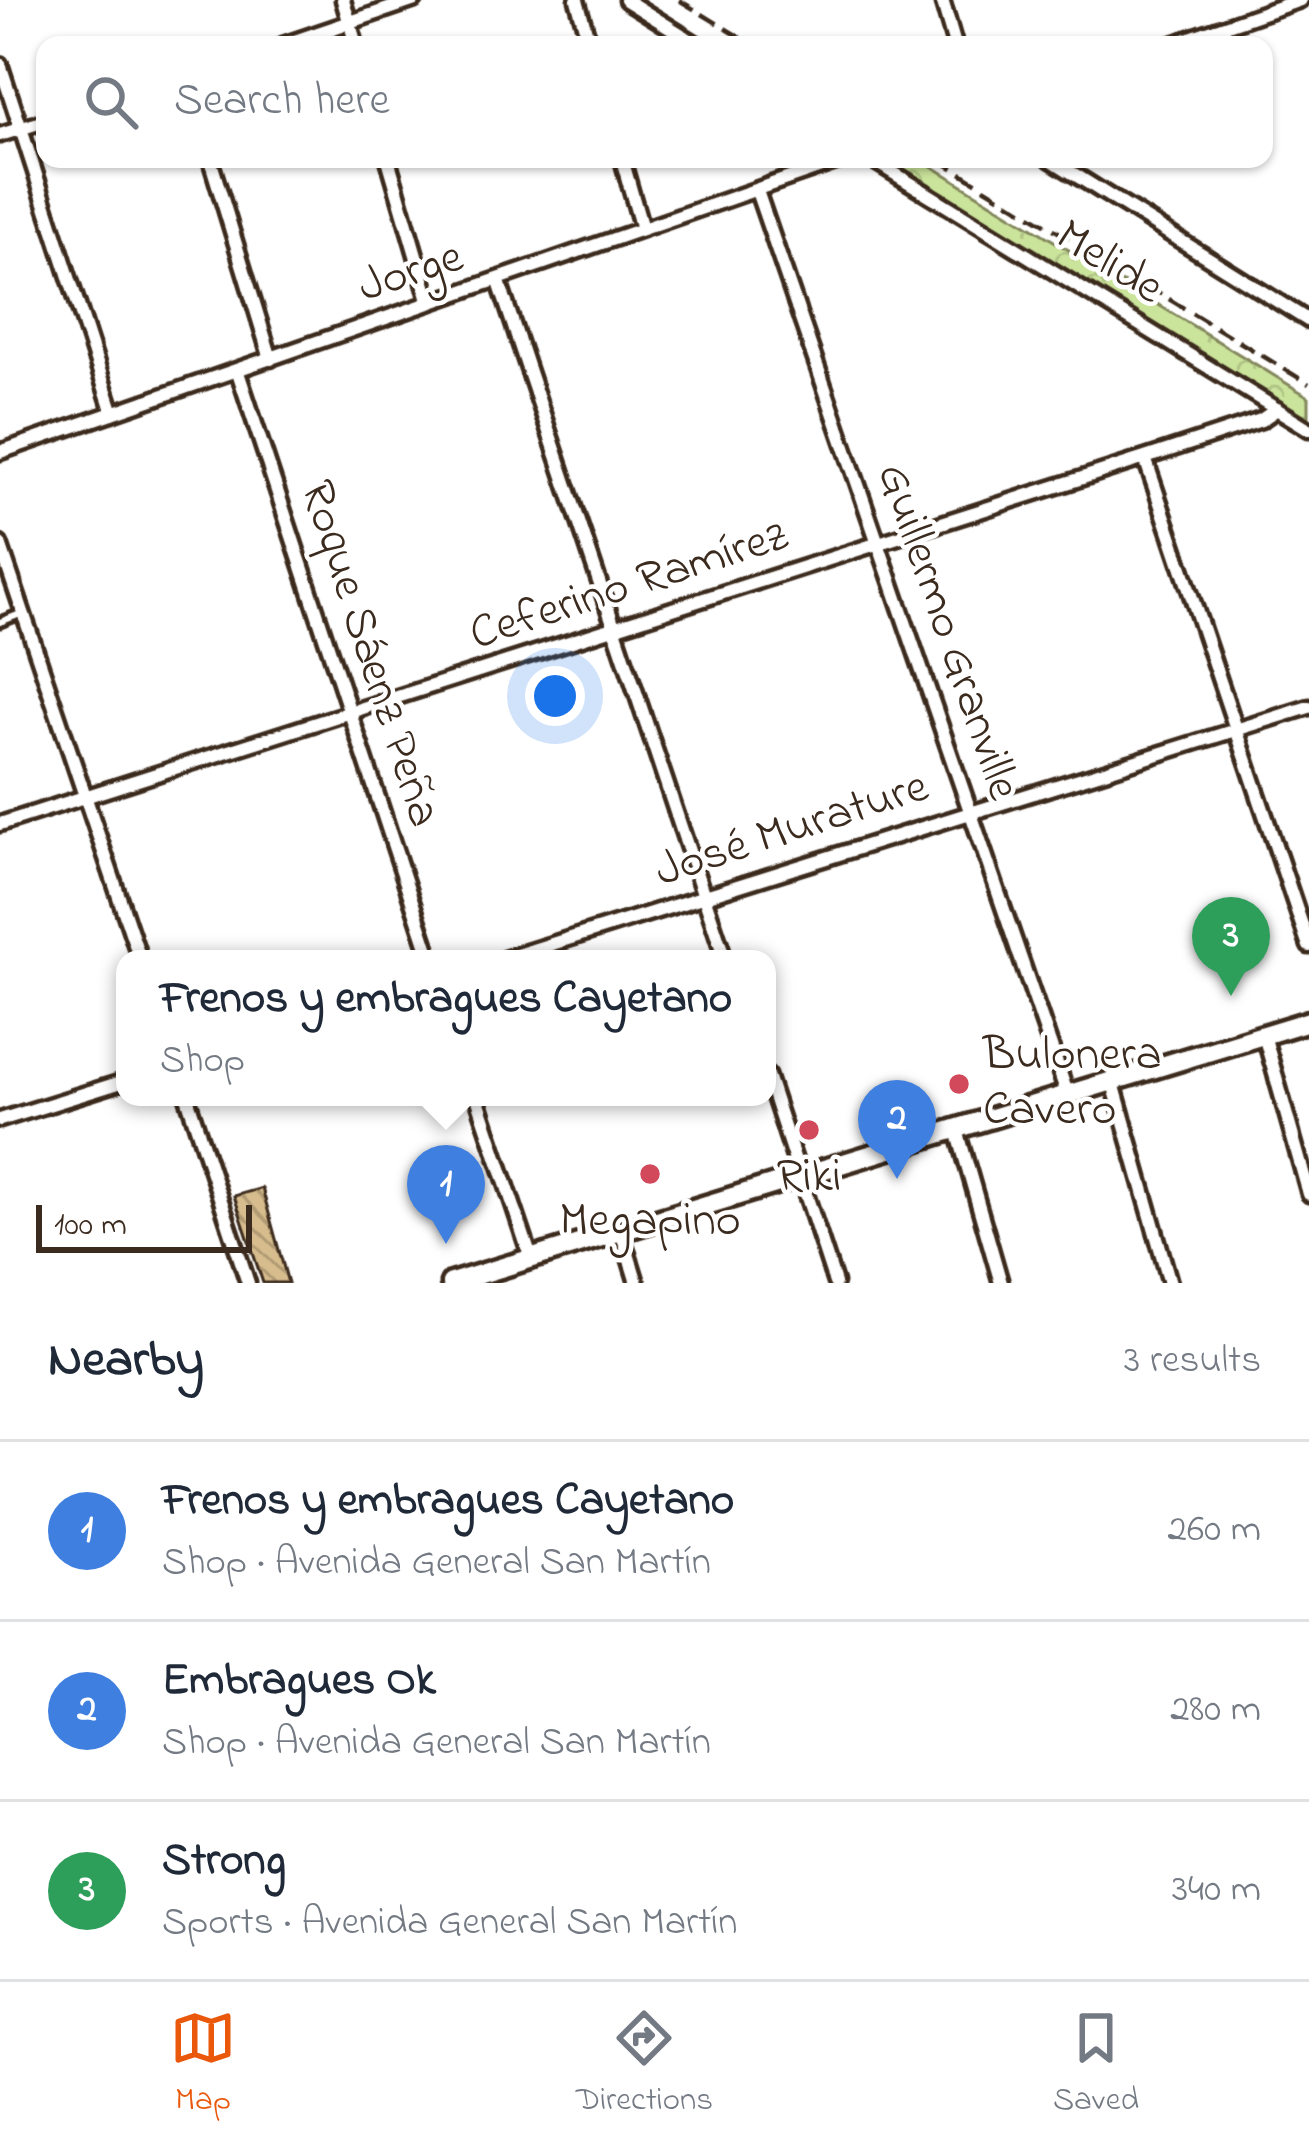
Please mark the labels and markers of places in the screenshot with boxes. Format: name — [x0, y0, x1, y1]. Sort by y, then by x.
pin: 3 — [1192, 897, 1270, 996]
place label: Bulonera Cavero — [982, 1021, 1162, 1146]
marker: Bulonera Cavero — [946, 1071, 972, 1097]
pin: 2 — [858, 1080, 936, 1179]
marker: Riki — [796, 1117, 822, 1143]
place label: Riki — [777, 1143, 841, 1213]
pin: 1 — [407, 1145, 485, 1244]
marker: Megapino — [637, 1161, 663, 1187]
place label: Megapino — [559, 1187, 741, 1258]

